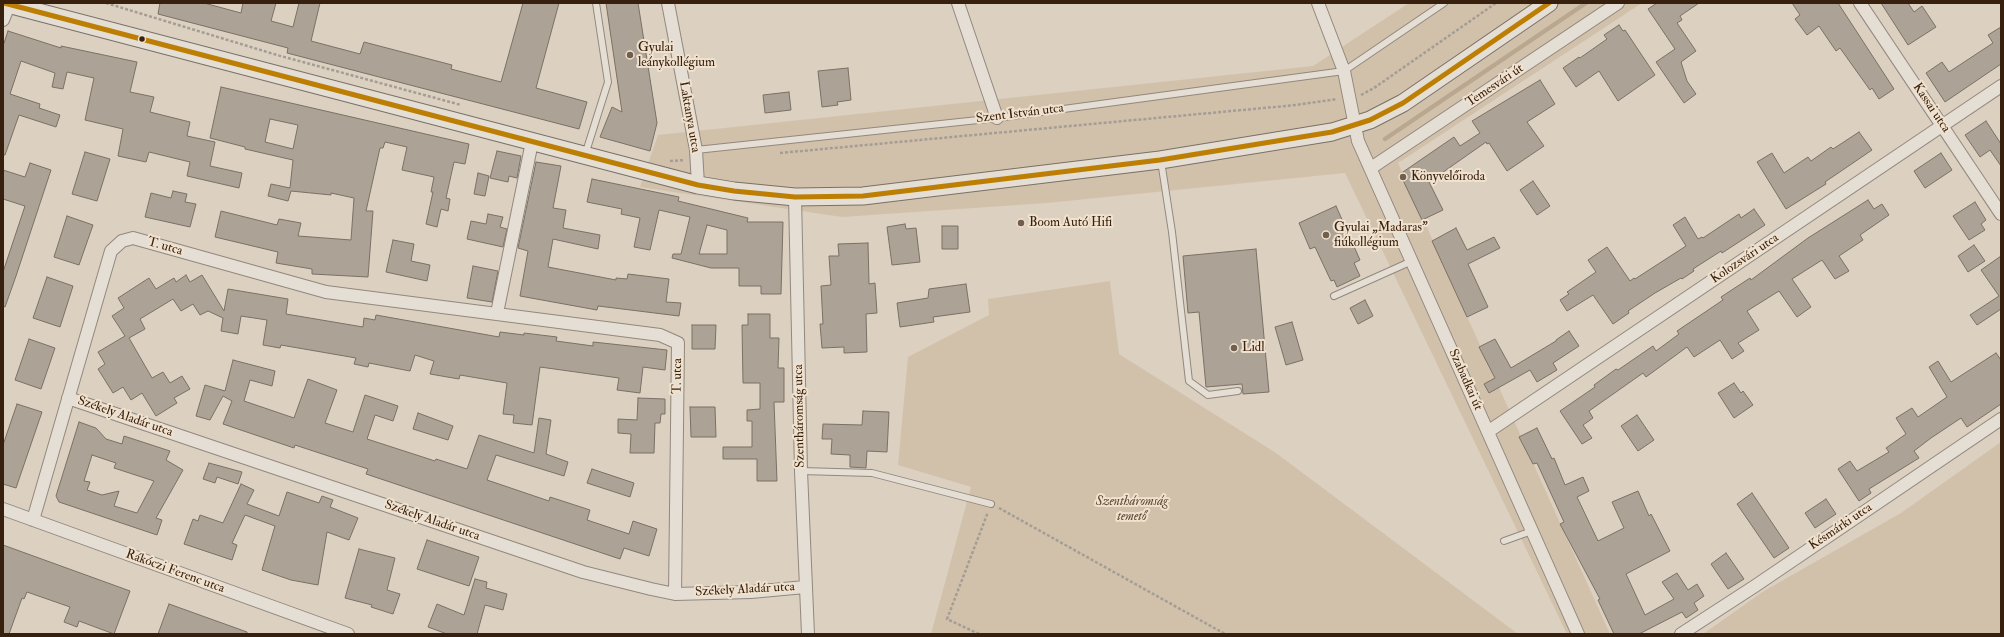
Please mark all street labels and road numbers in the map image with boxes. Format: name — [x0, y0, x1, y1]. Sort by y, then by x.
street label: Temesvári út — [1463, 61, 1527, 111]
street label: Laktanya utca — [675, 80, 703, 154]
street label: Kassai utca — [1909, 80, 1953, 136]
street label: Szent István utca — [975, 101, 1065, 127]
street label: Kolozsvári utca — [1708, 231, 1782, 287]
street label: T. utca — [146, 235, 184, 259]
street label: Szabadkai út — [1445, 347, 1485, 413]
street label: T. utca — [670, 358, 686, 394]
street label: Szentháromság utca — [791, 364, 809, 468]
street label: Székely Aladár utca — [75, 393, 175, 441]
street label: Székely Aladár utca — [382, 497, 482, 545]
street label: Késmárki utca — [1806, 500, 1876, 554]
street label: Rákóczi Ferenc utca — [123, 547, 227, 597]
street label: Székely Aladár utca — [695, 580, 795, 600]

